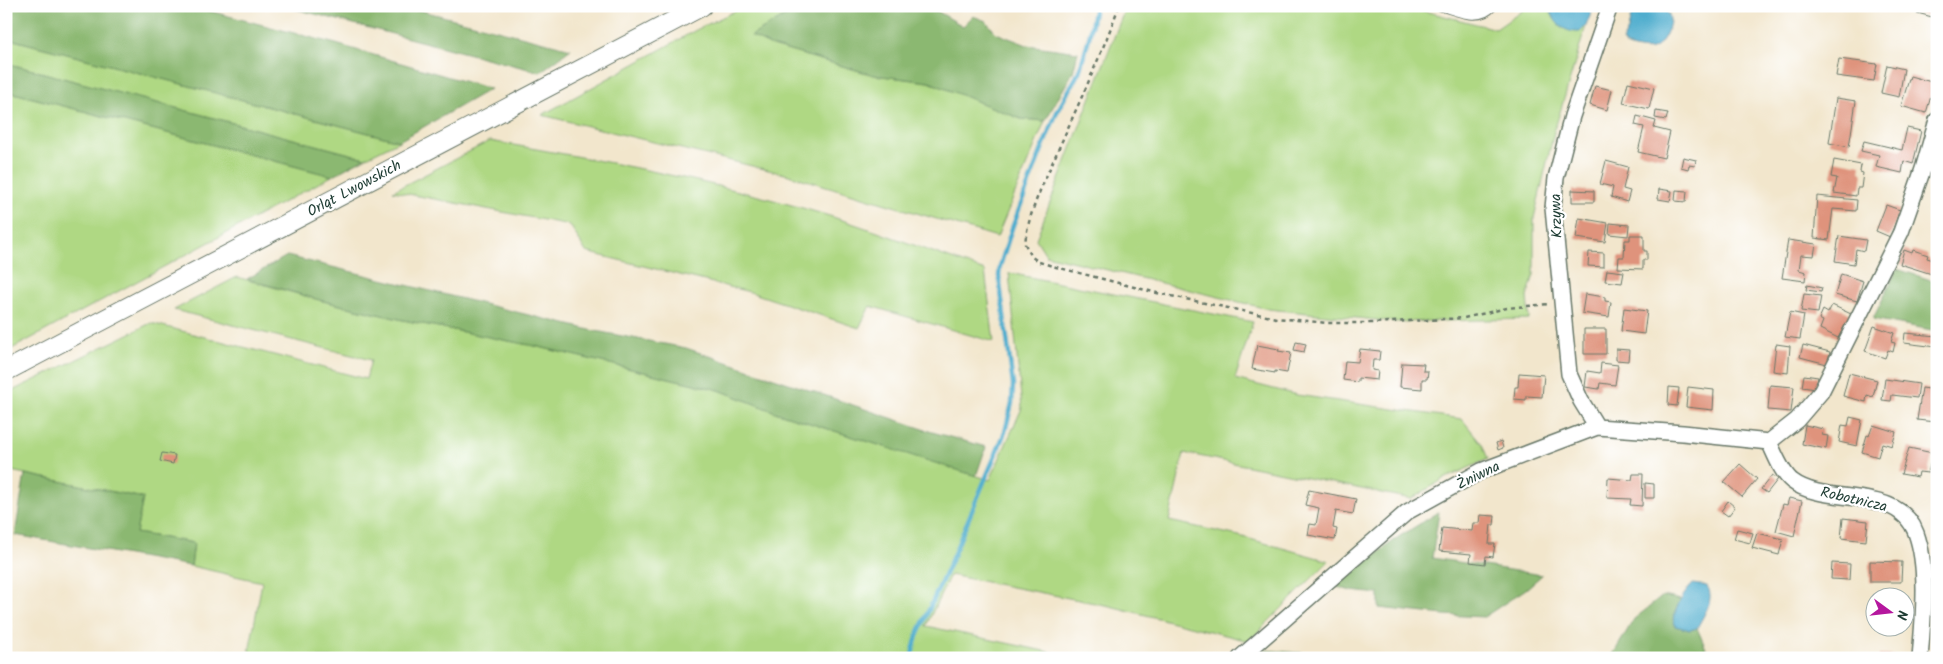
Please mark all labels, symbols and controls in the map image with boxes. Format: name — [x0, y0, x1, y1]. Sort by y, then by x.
street label: Orląt Lwowskich — [303, 154, 406, 224]
street label: Krzywa — [1544, 193, 1570, 239]
street label: Żniwna — [1453, 455, 1504, 497]
street label: Robotnicza — [1818, 481, 1890, 519]
north arrow — [1866, 586, 1916, 636]
text: N — [1890, 608, 1913, 622]

